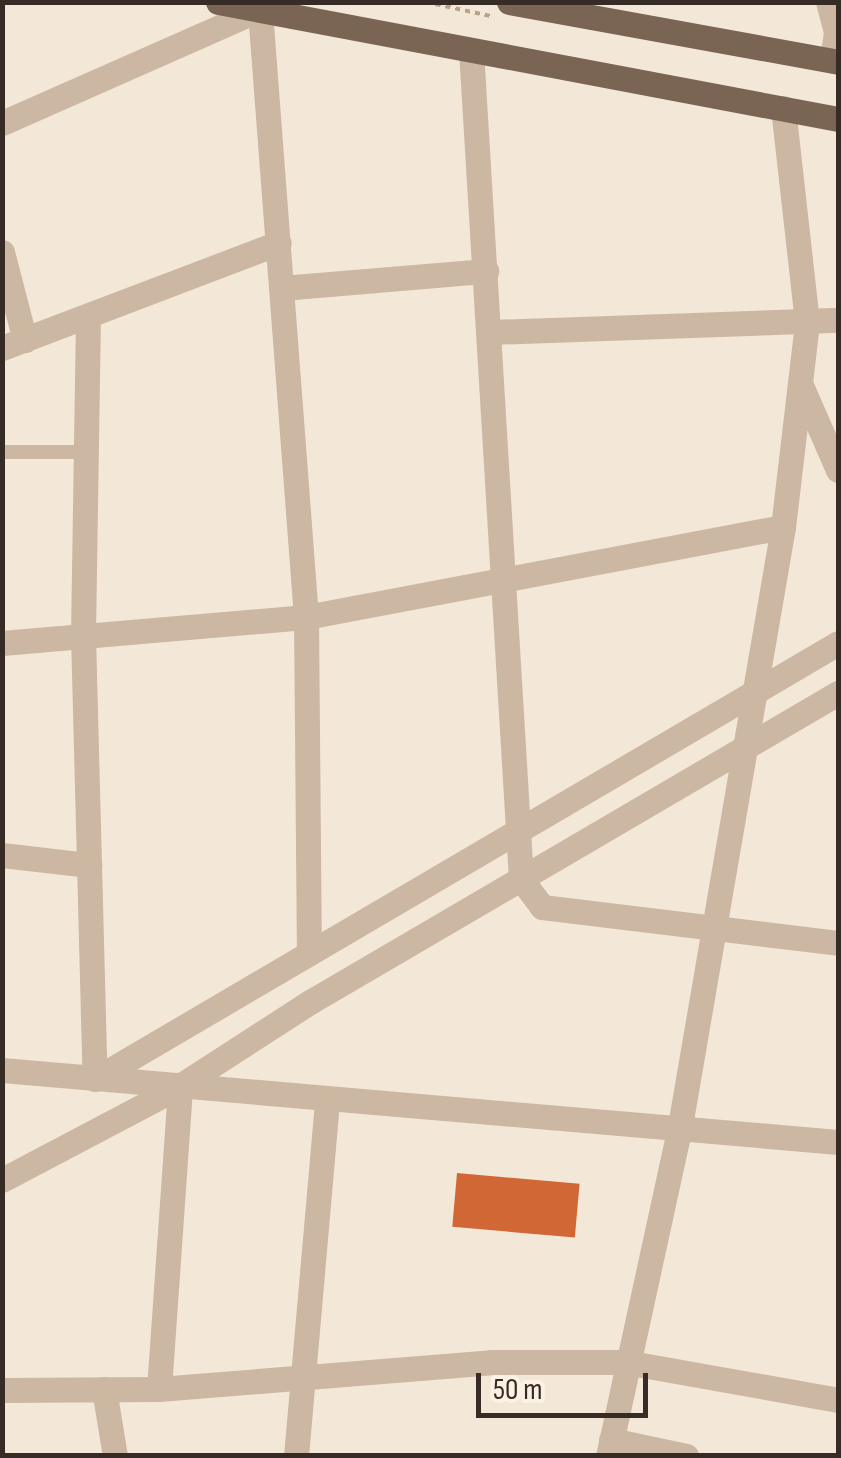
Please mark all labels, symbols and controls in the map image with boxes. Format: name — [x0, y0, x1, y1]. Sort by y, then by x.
scale bar — [481, 1353, 654, 1415]
text: 50 m — [493, 1372, 542, 1408]

